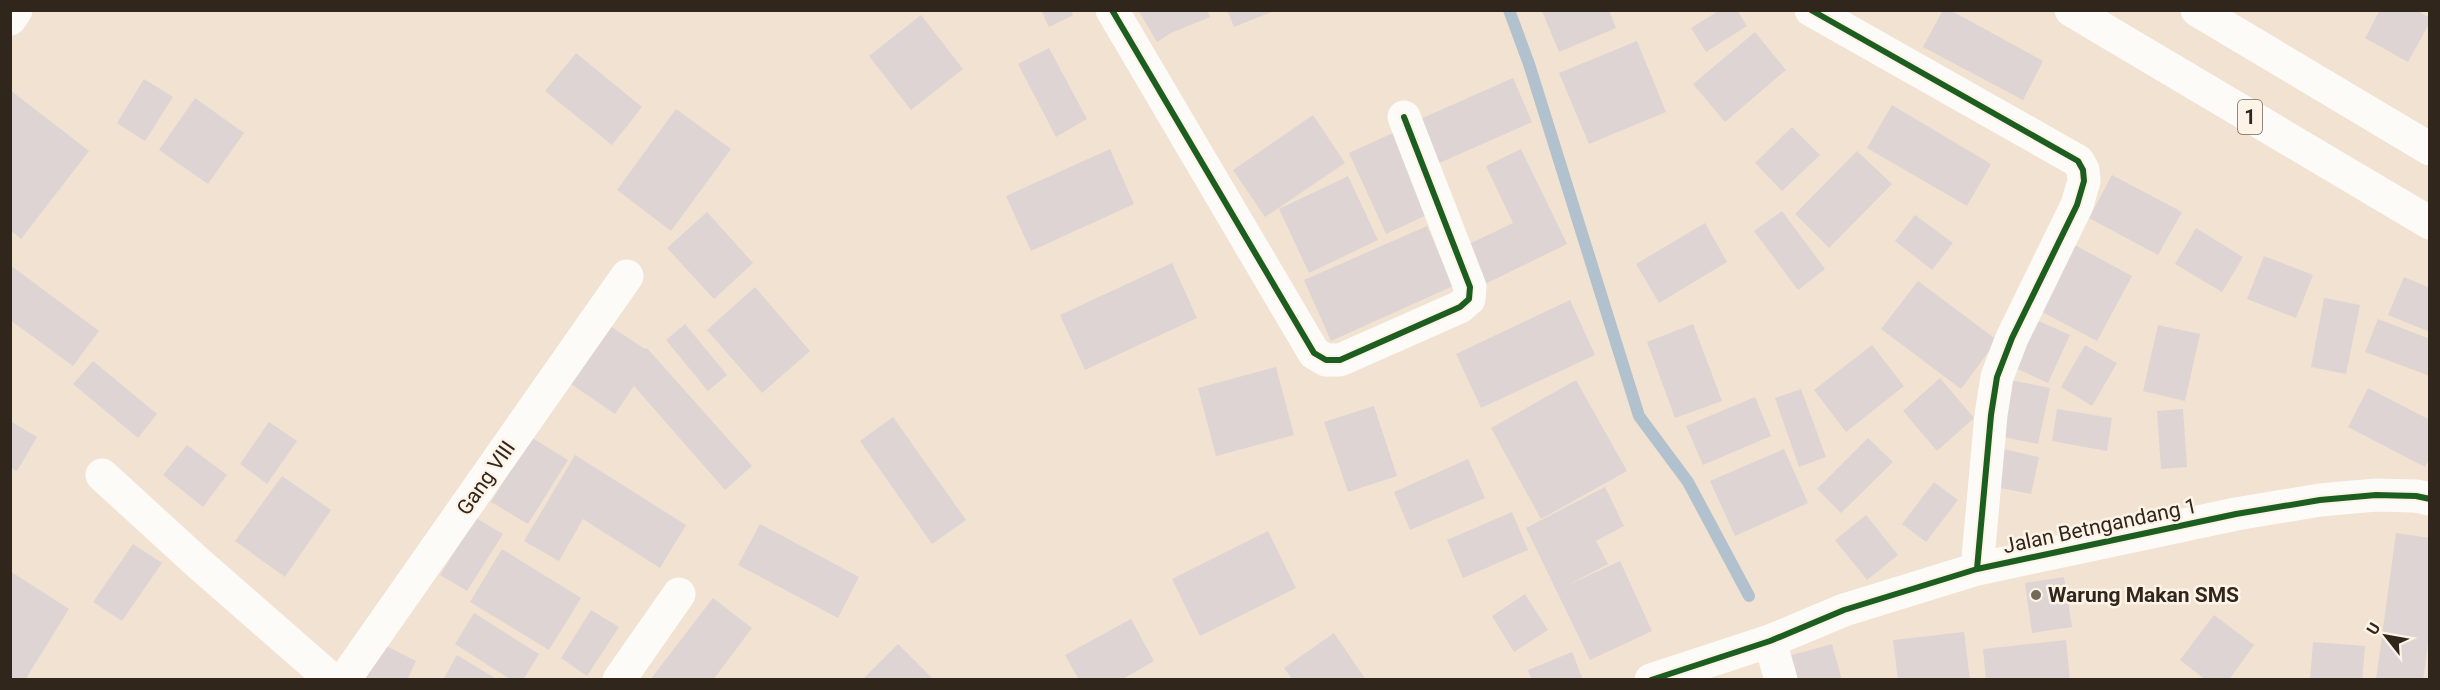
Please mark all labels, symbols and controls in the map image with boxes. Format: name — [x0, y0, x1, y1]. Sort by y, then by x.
road number: 1 — [2238, 100, 2262, 134]
street label: Gang VIII — [452, 436, 520, 520]
street label: Jalan Betngandang 1 — [2001, 494, 2199, 558]
place label: Warung Makan SMS — [2048, 583, 2239, 607]
marker: Warung Makan SMS — [2029, 588, 2043, 602]
north arrow — [2356, 606, 2416, 666]
text: U — [2363, 619, 2384, 638]

